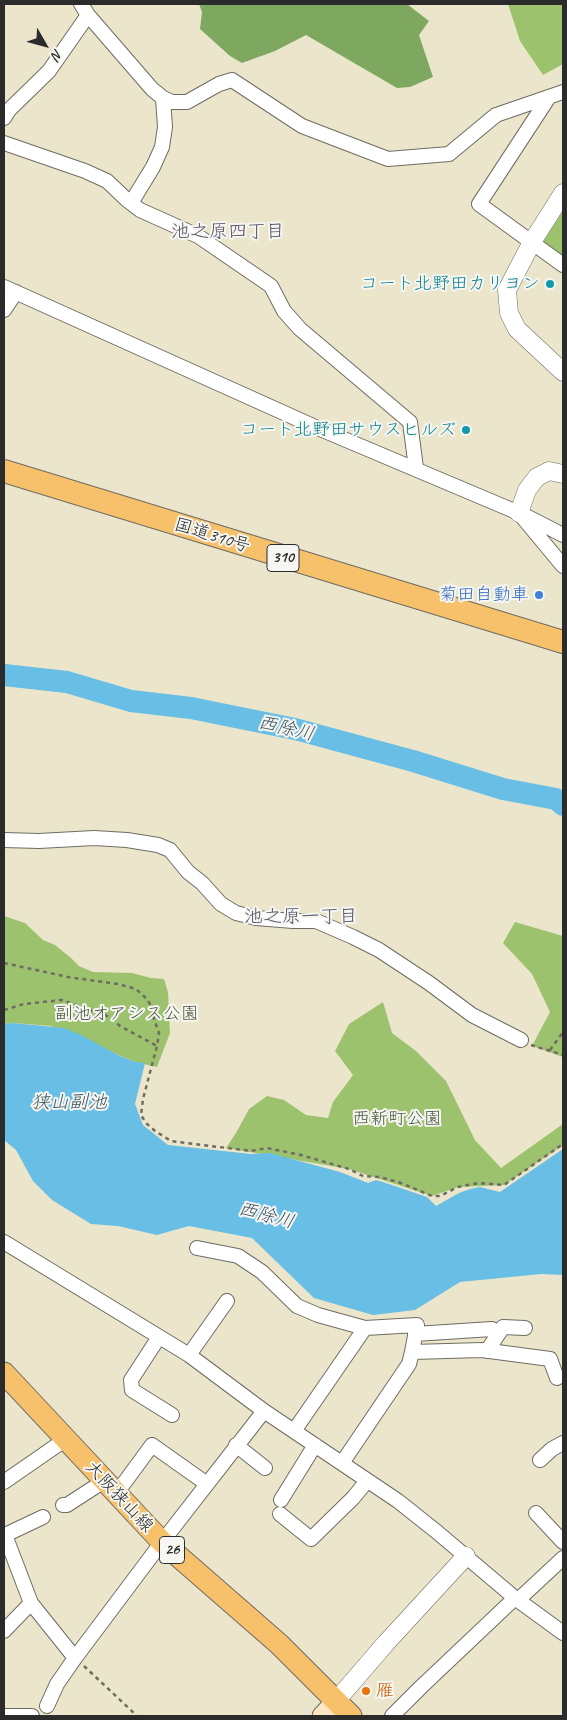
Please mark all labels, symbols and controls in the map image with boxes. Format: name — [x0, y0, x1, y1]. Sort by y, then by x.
north arrow — [20, 20, 70, 70]
text: N — [48, 46, 67, 63]
district label: 池之原四丁目 — [171, 221, 285, 243]
place label: コート北野田カリヨン — [360, 273, 540, 295]
marker: コート北野田カリヨン — [544, 278, 556, 290]
place label: コート北野田サウスヒルズ — [240, 419, 456, 441]
marker: コート北野田サウスヒルズ — [460, 424, 472, 436]
street label: 国道310号 — [171, 514, 253, 558]
road number: 310 — [267, 544, 299, 572]
place label: 菊田自動車 — [439, 584, 529, 606]
marker: 菊田自動車 — [533, 589, 545, 601]
water label: 西除川 — [256, 711, 316, 747]
district label: 池之原一丁目 — [244, 906, 358, 928]
park label: 副池オアシス公園 — [55, 1003, 199, 1025]
water label: 狭山副池 — [31, 1092, 107, 1114]
park label: 西新町公園 — [352, 1108, 442, 1130]
water label: 西除川 — [236, 1198, 296, 1234]
street label: 大阪狭山線 — [80, 1457, 158, 1537]
road number: 26 — [160, 1536, 184, 1564]
place label: 雁 — [376, 1680, 394, 1702]
marker: 雁 — [360, 1685, 372, 1697]

